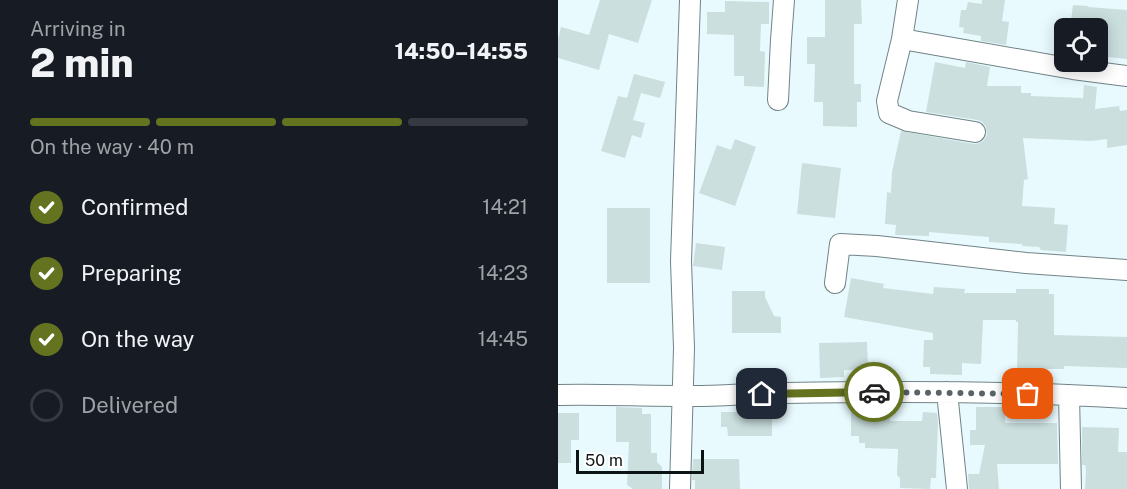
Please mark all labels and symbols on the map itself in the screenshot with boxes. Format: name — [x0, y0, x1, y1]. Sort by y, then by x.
courier — [844, 362, 904, 422]
pin — [736, 368, 787, 419]
pin — [1002, 368, 1053, 419]
scale bar — [576, 447, 704, 474]

